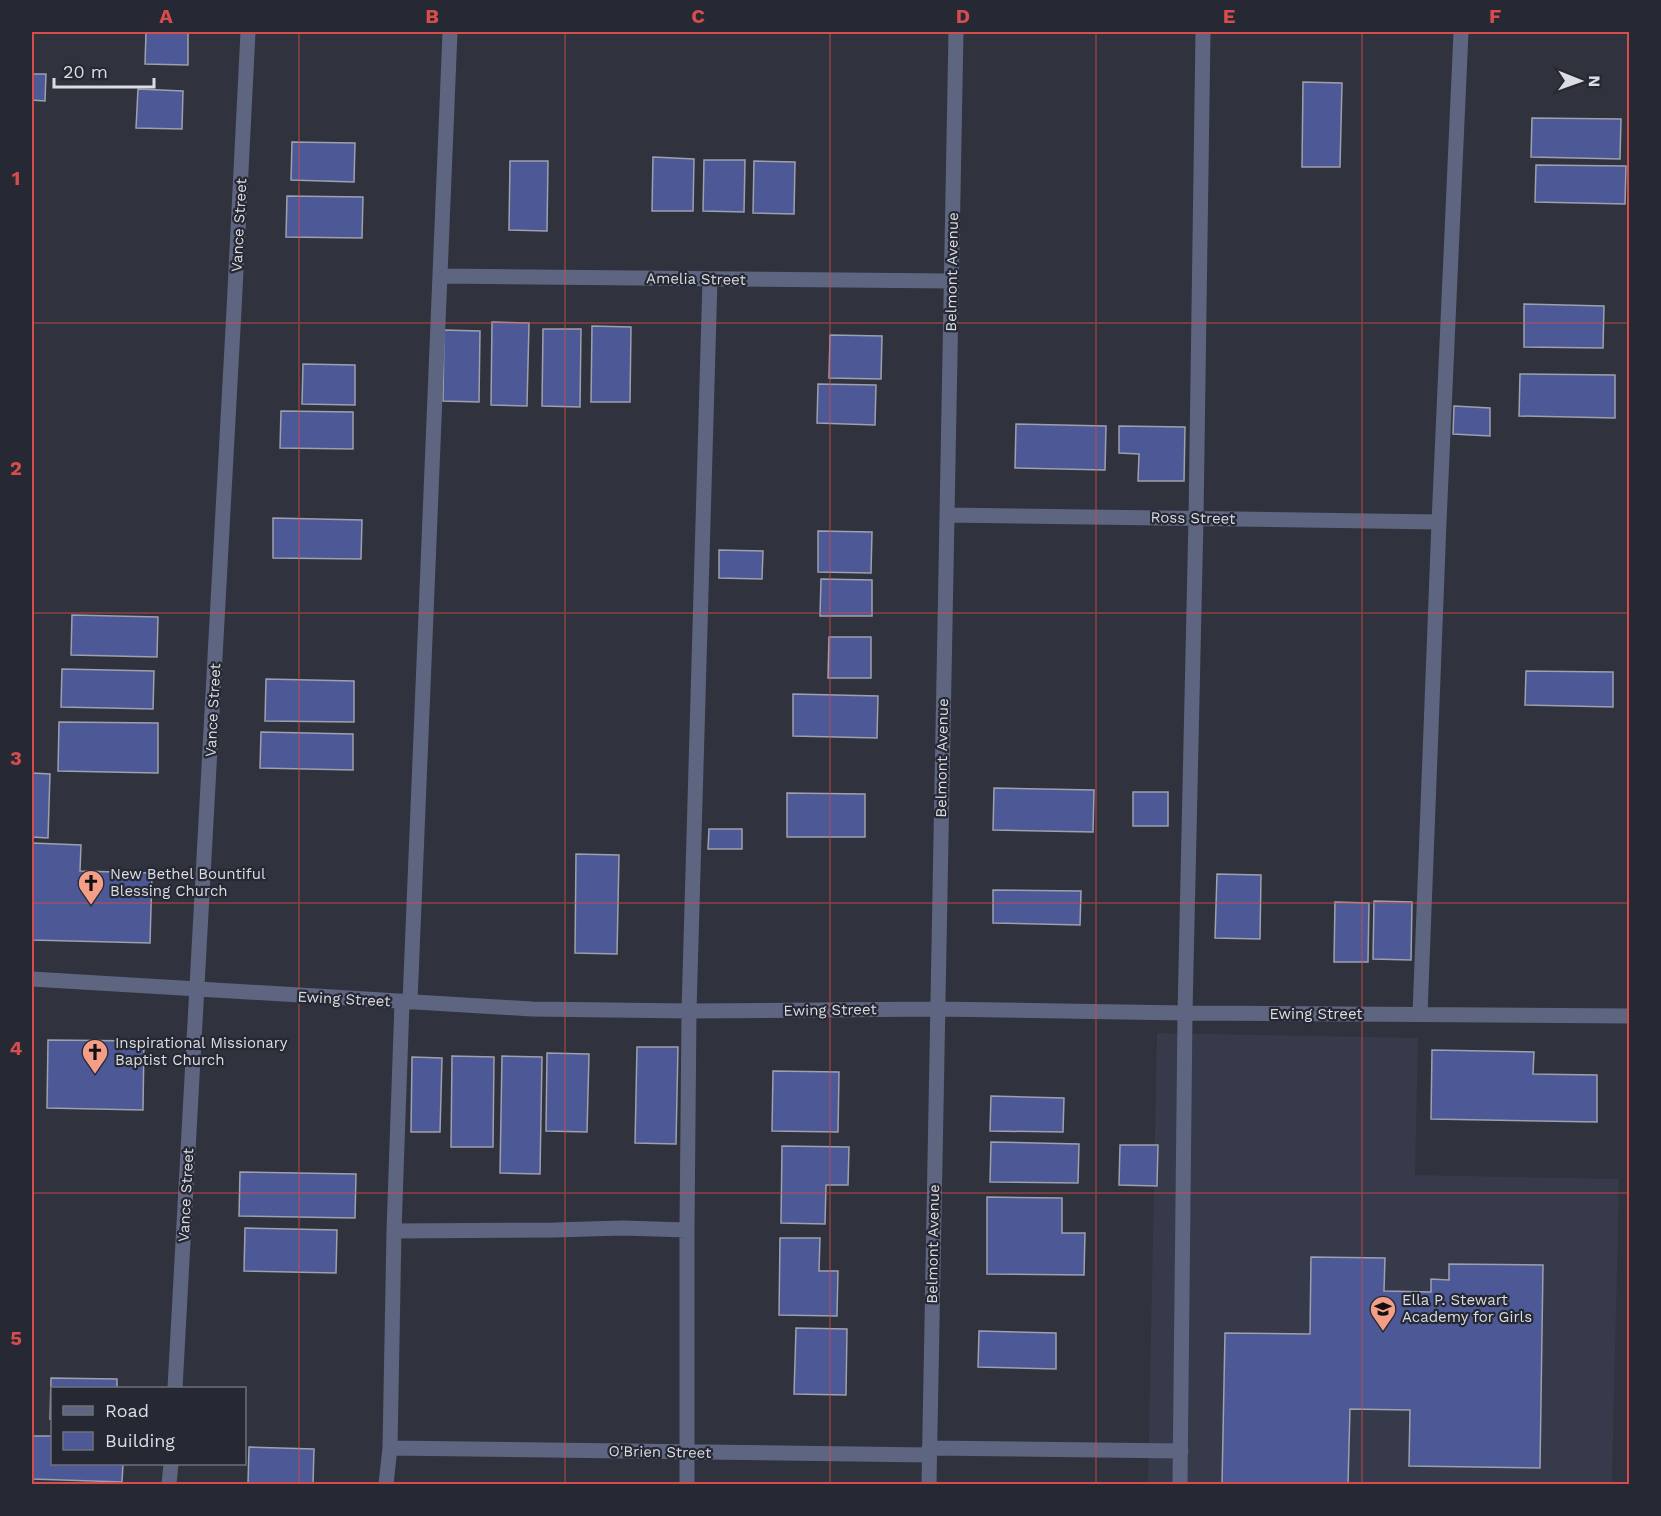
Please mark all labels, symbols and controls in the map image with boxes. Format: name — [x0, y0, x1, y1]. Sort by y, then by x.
text: A — [159, 4, 173, 28]
text: B — [425, 4, 439, 28]
text: C — [691, 4, 705, 28]
text: D — [956, 4, 970, 28]
text: E — [1223, 4, 1235, 28]
text: F — [1489, 4, 1501, 28]
scale bar — [54, 51, 154, 89]
north arrow — [1550, 51, 1610, 111]
text: 20 m — [63, 61, 108, 82]
text: N — [1585, 75, 1604, 87]
text: 1 — [12, 166, 20, 190]
street label: Vance Street — [228, 177, 250, 272]
street label: Belmont Avenue — [942, 212, 962, 332]
street label: Amelia Street — [646, 269, 747, 289]
text: 2 — [10, 456, 22, 480]
street label: Ross Street — [1150, 508, 1236, 528]
street label: Vance Street — [202, 662, 224, 757]
street label: Belmont Avenue — [932, 698, 952, 818]
text: 3 — [10, 746, 22, 770]
place label: New Bethel Bountiful Blessing Church — [110, 865, 266, 900]
church icon: New Bethel Bountiful Blessing Church — [76, 868, 106, 906]
street label: Ewing Street — [297, 988, 392, 1010]
street label: Ewing Street — [783, 1000, 877, 1020]
street label: Ewing Street — [1269, 1005, 1363, 1023]
place label: Inspirational Missionary Baptist Church — [115, 1034, 288, 1069]
text: 4 — [10, 1036, 23, 1060]
church icon: Inspirational Missionary Baptist Church — [80, 1037, 110, 1075]
street label: Vance Street — [175, 1147, 197, 1242]
street label: Belmont Avenue — [923, 1184, 943, 1304]
place label: Ella P. Stewart Academy for Girls — [1402, 1291, 1532, 1326]
school or university icon: Ella P. Stewart Academy for Girls — [1368, 1294, 1398, 1332]
text: 5 — [10, 1326, 22, 1350]
legend — [51, 1387, 246, 1465]
text: Road — [105, 1400, 149, 1421]
text: Building — [105, 1430, 175, 1451]
street label: O'Brien Street — [608, 1442, 712, 1462]

